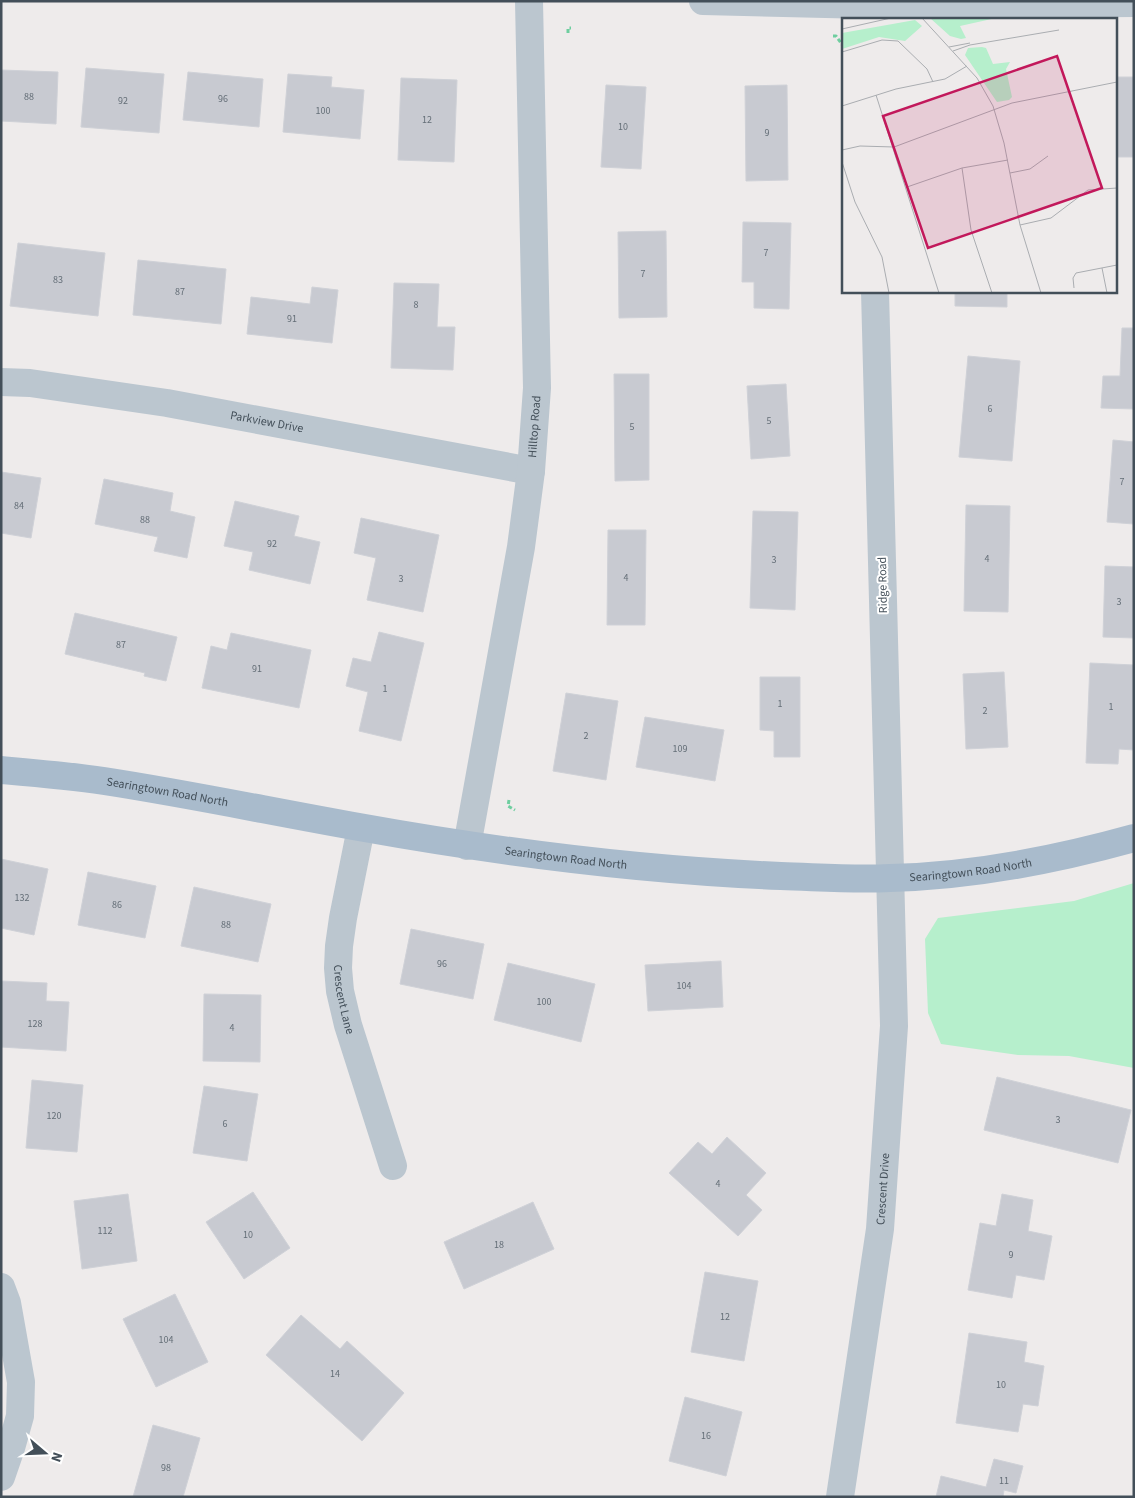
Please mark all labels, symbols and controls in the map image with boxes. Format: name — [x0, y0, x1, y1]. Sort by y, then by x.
inset map — [842, 18, 1118, 292]
house number: 88 — [24, 90, 34, 104]
house number: 96 — [218, 92, 228, 106]
house number: 92 — [118, 94, 128, 108]
house number: 100 — [316, 104, 330, 118]
house number: 12 — [422, 113, 432, 127]
house number: 10 — [618, 120, 628, 134]
house number: 9 — [765, 126, 770, 140]
house number: 7 — [764, 246, 769, 260]
house number: 7 — [641, 267, 646, 281]
house number: 83 — [53, 273, 63, 287]
house number: 87 — [175, 285, 185, 299]
house number: 8 — [414, 298, 419, 312]
house number: 91 — [287, 312, 297, 326]
street label: Hilltop Road — [523, 395, 545, 458]
house number: 6 — [988, 402, 993, 416]
street label: Parkview Drive — [229, 406, 305, 437]
house number: 5 — [767, 414, 772, 428]
house number: 5 — [630, 420, 635, 434]
house number: 7 — [1120, 475, 1125, 489]
house number: 84 — [14, 499, 24, 513]
house number: 88 — [140, 513, 150, 527]
house number: 92 — [267, 537, 277, 551]
house number: 4 — [985, 552, 990, 566]
house number: 3 — [772, 553, 777, 567]
street label: Ridge Road — [874, 557, 892, 613]
house number: 4 — [624, 571, 629, 585]
house number: 3 — [399, 572, 404, 586]
house number: 3 — [1117, 595, 1122, 609]
house number: 87 — [116, 638, 126, 652]
house number: 91 — [252, 662, 262, 676]
house number: 1 — [383, 682, 388, 696]
house number: 1 — [778, 697, 783, 711]
house number: 1 — [1109, 700, 1114, 714]
house number: 2 — [983, 704, 988, 718]
house number: 2 — [584, 729, 589, 743]
house number: 109 — [673, 742, 687, 756]
street label: Searingtown Road North — [105, 773, 230, 811]
street label: Searingtown Road North — [504, 842, 628, 873]
street label: Searingtown Road North — [909, 854, 1033, 886]
house number: 132 — [15, 891, 29, 905]
house number: 86 — [112, 898, 122, 912]
house number: 88 — [221, 918, 231, 932]
house number: 96 — [437, 957, 447, 971]
street label: Crescent Lane — [329, 964, 359, 1036]
house number: 104 — [677, 979, 691, 993]
house number: 100 — [537, 995, 551, 1009]
house number: 128 — [28, 1017, 42, 1031]
house number: 4 — [230, 1021, 235, 1035]
house number: 120 — [47, 1109, 61, 1123]
house number: 3 — [1056, 1113, 1061, 1127]
house number: 6 — [223, 1117, 228, 1131]
street label: Crescent Drive — [872, 1152, 894, 1226]
house number: 4 — [716, 1177, 721, 1191]
house number: 112 — [98, 1224, 112, 1238]
house number: 10 — [243, 1228, 253, 1242]
house number: 18 — [494, 1238, 504, 1252]
house number: 9 — [1009, 1248, 1014, 1262]
house number: 12 — [720, 1310, 730, 1324]
house number: 104 — [159, 1333, 173, 1347]
house number: 14 — [330, 1367, 340, 1381]
house number: 10 — [996, 1378, 1006, 1392]
north arrow — [20, 1428, 70, 1478]
house number: 16 — [701, 1429, 711, 1443]
text: N — [45, 1449, 67, 1465]
house number: 98 — [161, 1461, 171, 1475]
house number: 11 — [999, 1474, 1009, 1488]

